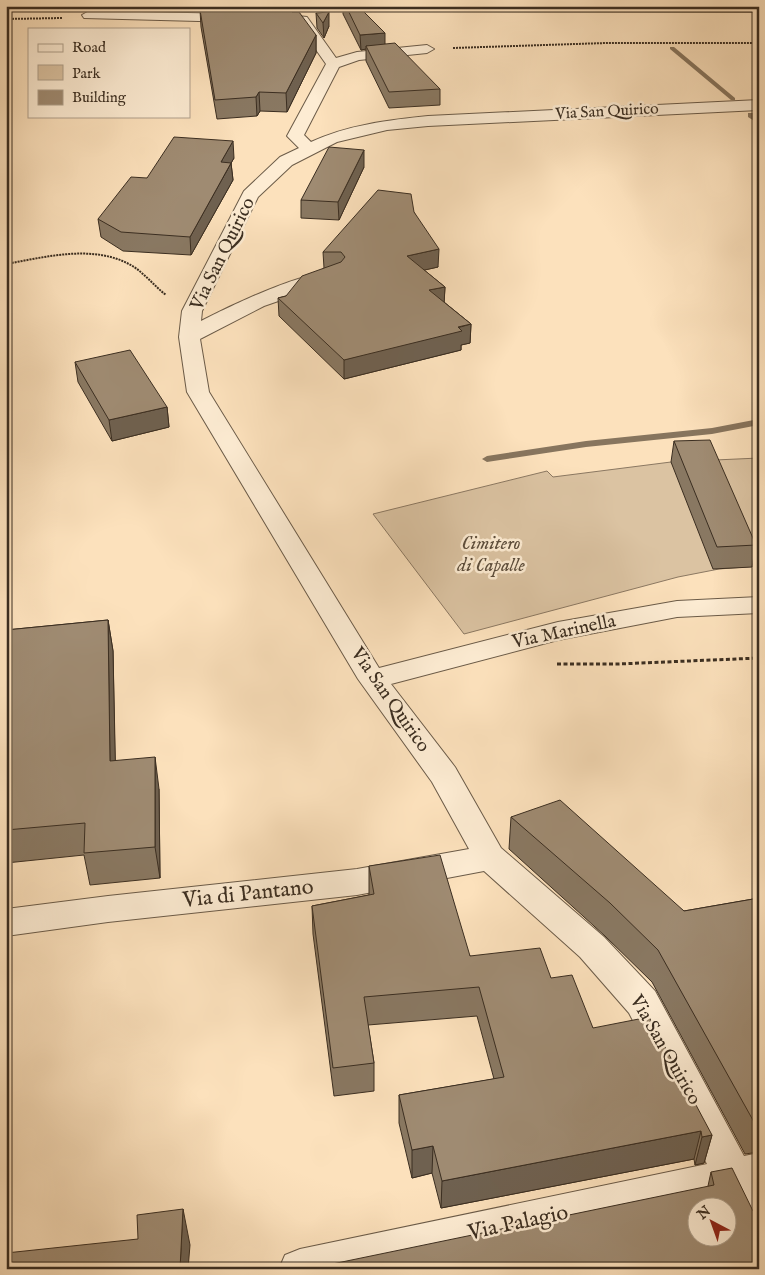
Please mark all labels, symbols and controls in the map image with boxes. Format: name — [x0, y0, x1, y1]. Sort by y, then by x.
legend — [28, 28, 190, 118]
text: Road — [72, 38, 107, 57]
text: Park — [72, 64, 102, 83]
text: Building — [72, 88, 127, 107]
street label: Via San Quirico — [554, 99, 660, 125]
street label: Via San Quirico — [185, 193, 261, 315]
park label: Cimitero di Capalle — [456, 532, 525, 578]
street label: Via Marinella — [509, 609, 619, 655]
street label: Via San Quirico — [344, 642, 435, 757]
street label: Via di Pantano — [180, 873, 315, 915]
street label: Via San Quirico — [623, 990, 706, 1109]
north arrow — [688, 1198, 738, 1248]
street label: Via Palagio — [464, 1199, 571, 1247]
text: N — [693, 1202, 715, 1224]

